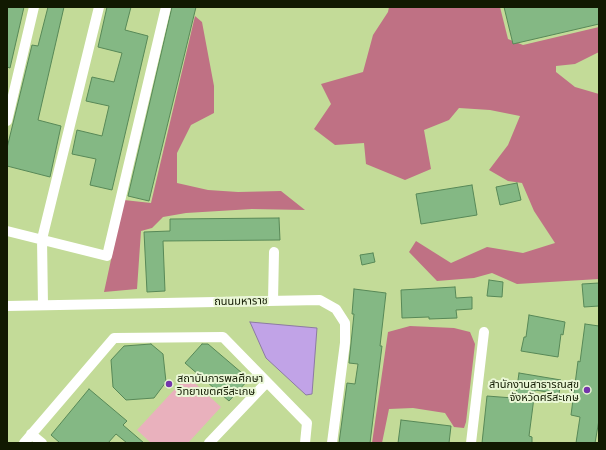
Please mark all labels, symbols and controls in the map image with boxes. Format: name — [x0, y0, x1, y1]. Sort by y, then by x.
street label: ถนนมหาราช — [214, 294, 268, 308]
place label: สถาบันการพลศึกษา วิทยาเขตศรีสะเกษ — [177, 371, 263, 397]
place label: สำนักงานสาธารณสุข จังหวัดศรีสะเกษ — [489, 377, 579, 403]
marker: สถาบันการพลศึกษา วิทยาเขตศรีสะเกษ — [164, 379, 174, 389]
marker: สำนักงานสาธารณสุข จังหวัดศรีสะเกษ — [582, 385, 592, 395]

